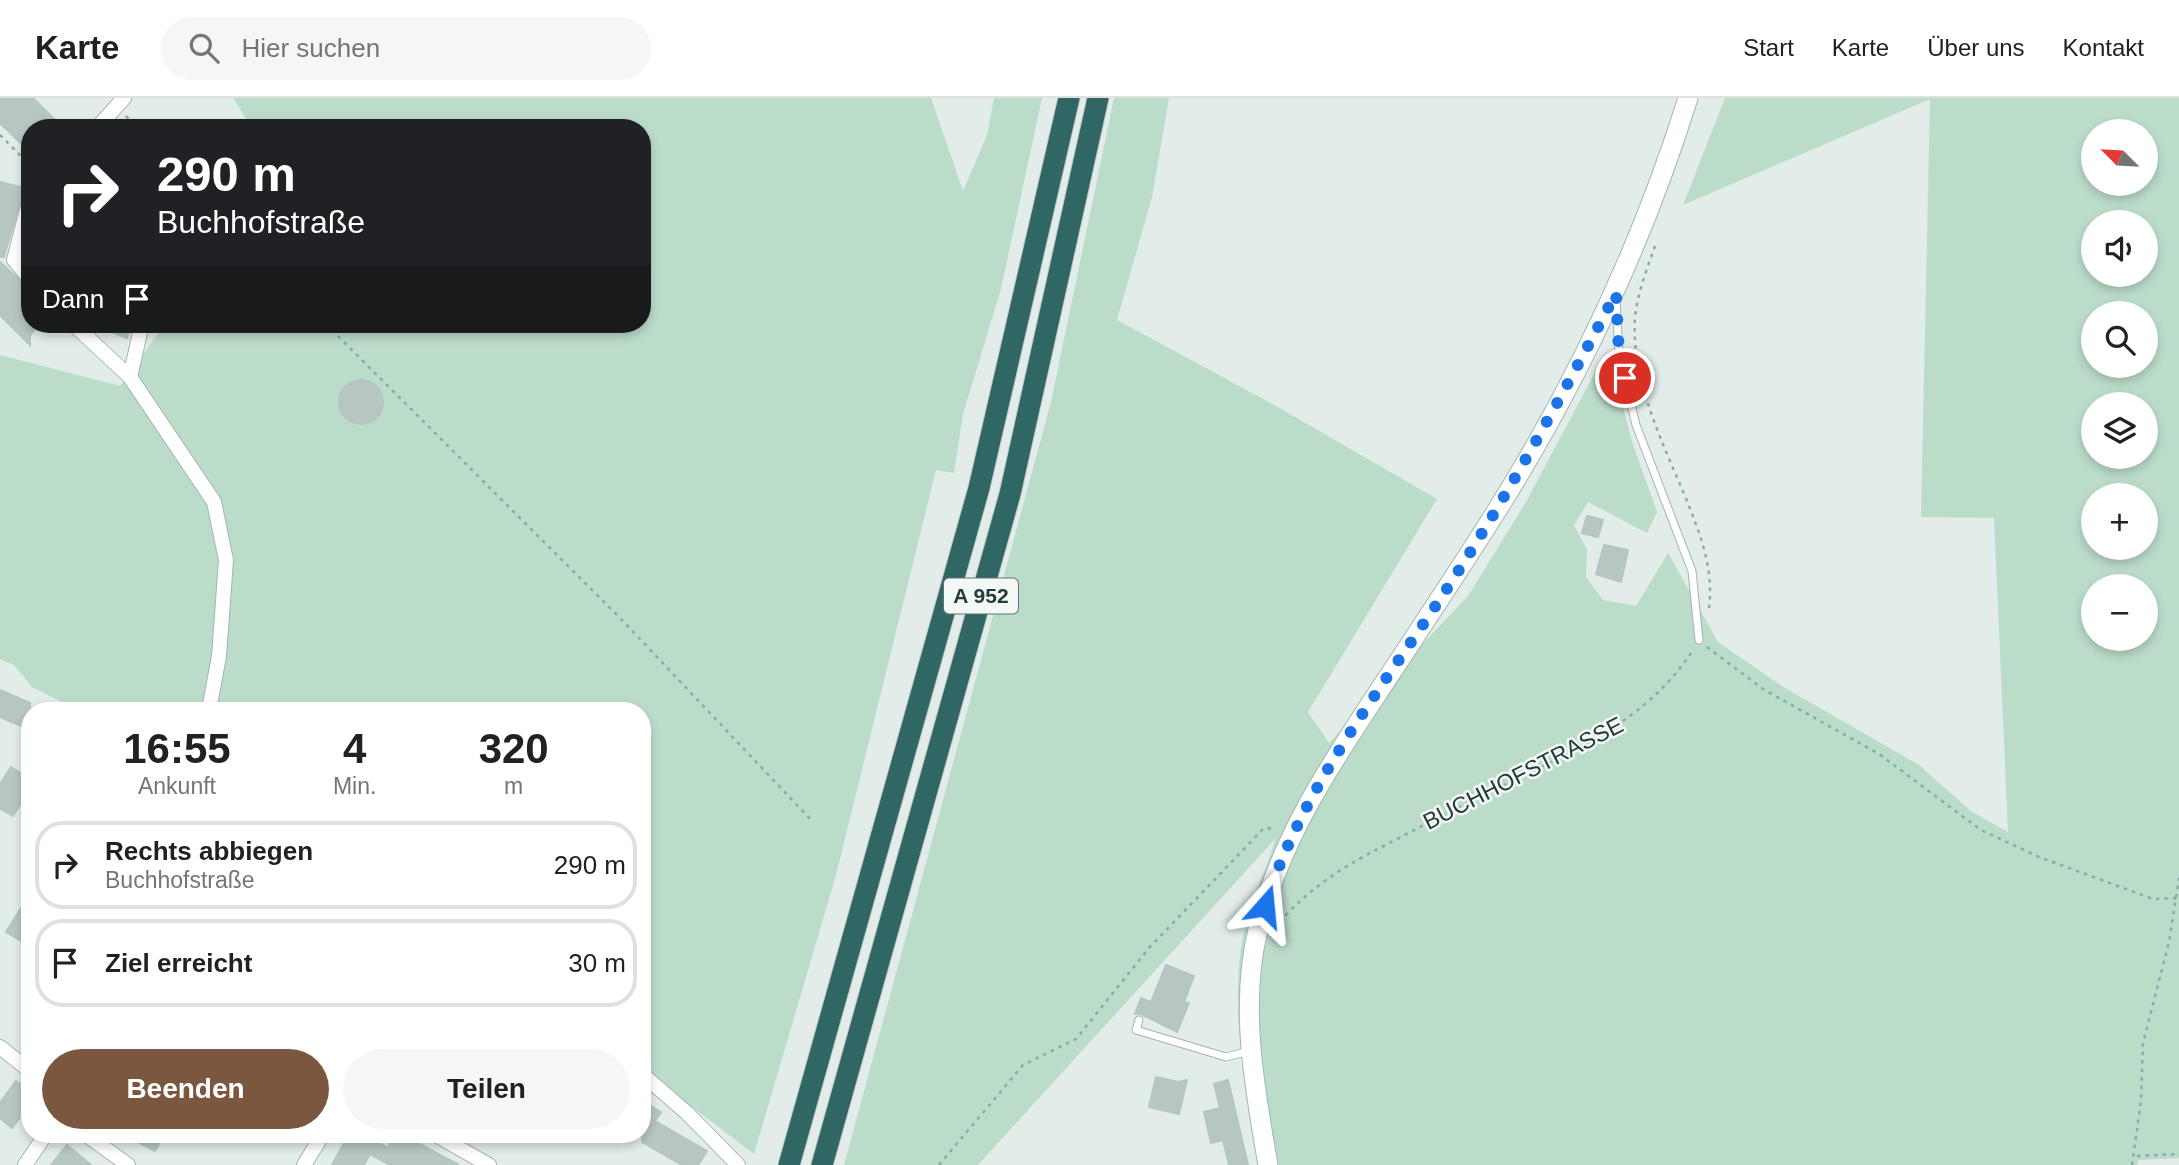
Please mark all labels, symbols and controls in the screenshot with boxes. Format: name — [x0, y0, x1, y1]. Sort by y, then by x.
search box — [161, 17, 651, 80]
text: Karte — [35, 29, 119, 66]
icon: search — [185, 29, 223, 67]
text: Hier suchen — [241, 33, 380, 63]
text: Start — [1743, 34, 1794, 61]
text: Karte — [1832, 34, 1889, 61]
text: Über uns — [1927, 34, 2025, 61]
text: Kontakt — [2063, 34, 2144, 61]
north arrow — [2081, 119, 2158, 196]
map controls — [2081, 119, 2158, 651]
icon: right — [42, 147, 133, 238]
text: 290 m — [157, 147, 296, 201]
text: Buchhofstraße — [157, 204, 365, 240]
button: sound — [2081, 210, 2158, 287]
icon: arrive — [118, 280, 156, 318]
text: Dann — [42, 284, 104, 314]
button: search — [2081, 301, 2158, 378]
pin — [1595, 348, 1655, 408]
icon: arrive — [1606, 359, 1644, 397]
button: layers — [2081, 392, 2158, 469]
button: + — [2081, 483, 2158, 560]
button: − — [2081, 574, 2158, 651]
road number: A 952 — [944, 578, 1018, 614]
street label: BUCHHOFSTRASSE — [1419, 711, 1627, 835]
text: 16:55 — [123, 725, 231, 772]
text: 4 — [343, 725, 366, 772]
text: 320 — [479, 725, 549, 772]
text: Ankunft — [138, 773, 216, 799]
text: Min. — [333, 773, 376, 799]
text: m — [504, 773, 523, 799]
text: Rechts abbiegen — [105, 836, 313, 866]
icon: right — [46, 846, 84, 884]
text: 290 m — [554, 850, 626, 880]
text: Buchhofstraße — [105, 867, 255, 893]
position arrow — [1228, 869, 1302, 943]
icon: arrive — [46, 944, 84, 982]
text: Ziel erreicht — [105, 948, 252, 978]
text: 30 m — [568, 948, 626, 978]
button: Beenden — [42, 1049, 329, 1129]
button: Teilen — [343, 1049, 630, 1129]

